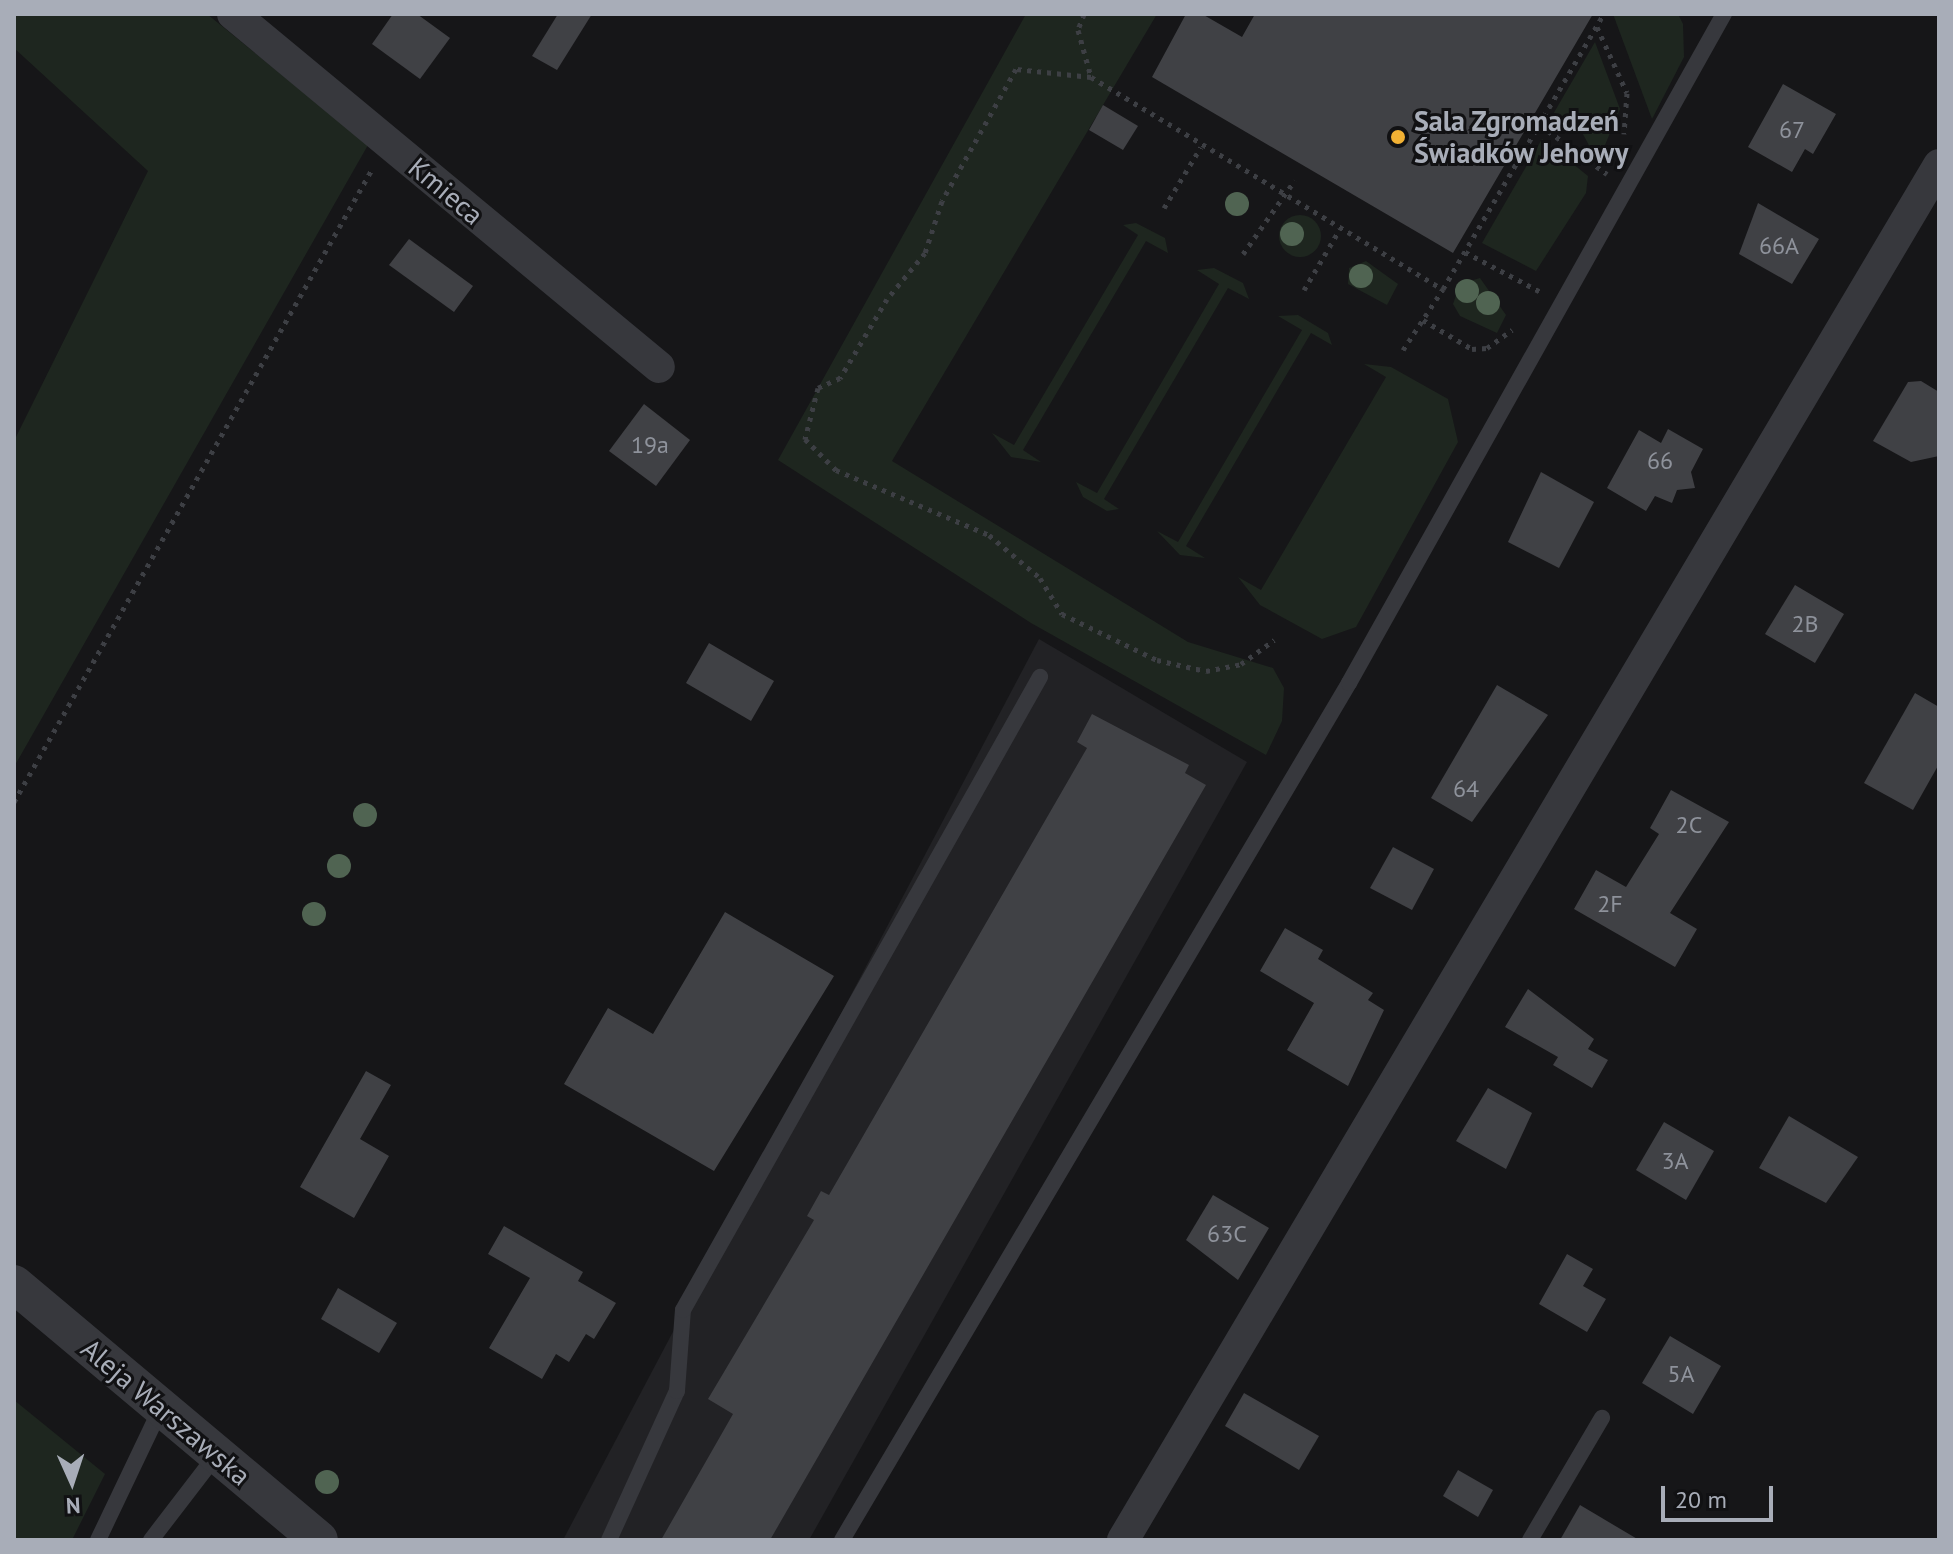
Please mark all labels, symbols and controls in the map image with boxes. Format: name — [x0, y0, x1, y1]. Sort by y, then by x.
place label: Sala Zgromadzeń Świadków Jehowy — [1414, 104, 1629, 170]
house number: 67 — [1779, 116, 1805, 144]
marker: Sala Zgromadzeń Świadków Jehowy — [1389, 128, 1407, 146]
street label: Kmieca — [402, 150, 490, 232]
house number: 66A — [1759, 232, 1799, 260]
house number: 19a — [631, 431, 669, 459]
house number: 66 — [1647, 447, 1673, 475]
house number: 2B — [1791, 610, 1819, 638]
house number: 64 — [1453, 775, 1479, 803]
house number: 2C — [1676, 811, 1702, 839]
house number: 2F — [1597, 890, 1623, 918]
house number: 3A — [1661, 1147, 1689, 1175]
house number: 63C — [1207, 1220, 1247, 1248]
street label: Aleja Warszawska — [74, 1331, 258, 1493]
house number: 5A — [1667, 1360, 1695, 1388]
north arrow — [32, 1442, 112, 1522]
scale bar — [1665, 1470, 1777, 1520]
text: 20 m — [1675, 1484, 1727, 1515]
text: N — [65, 1492, 81, 1520]

